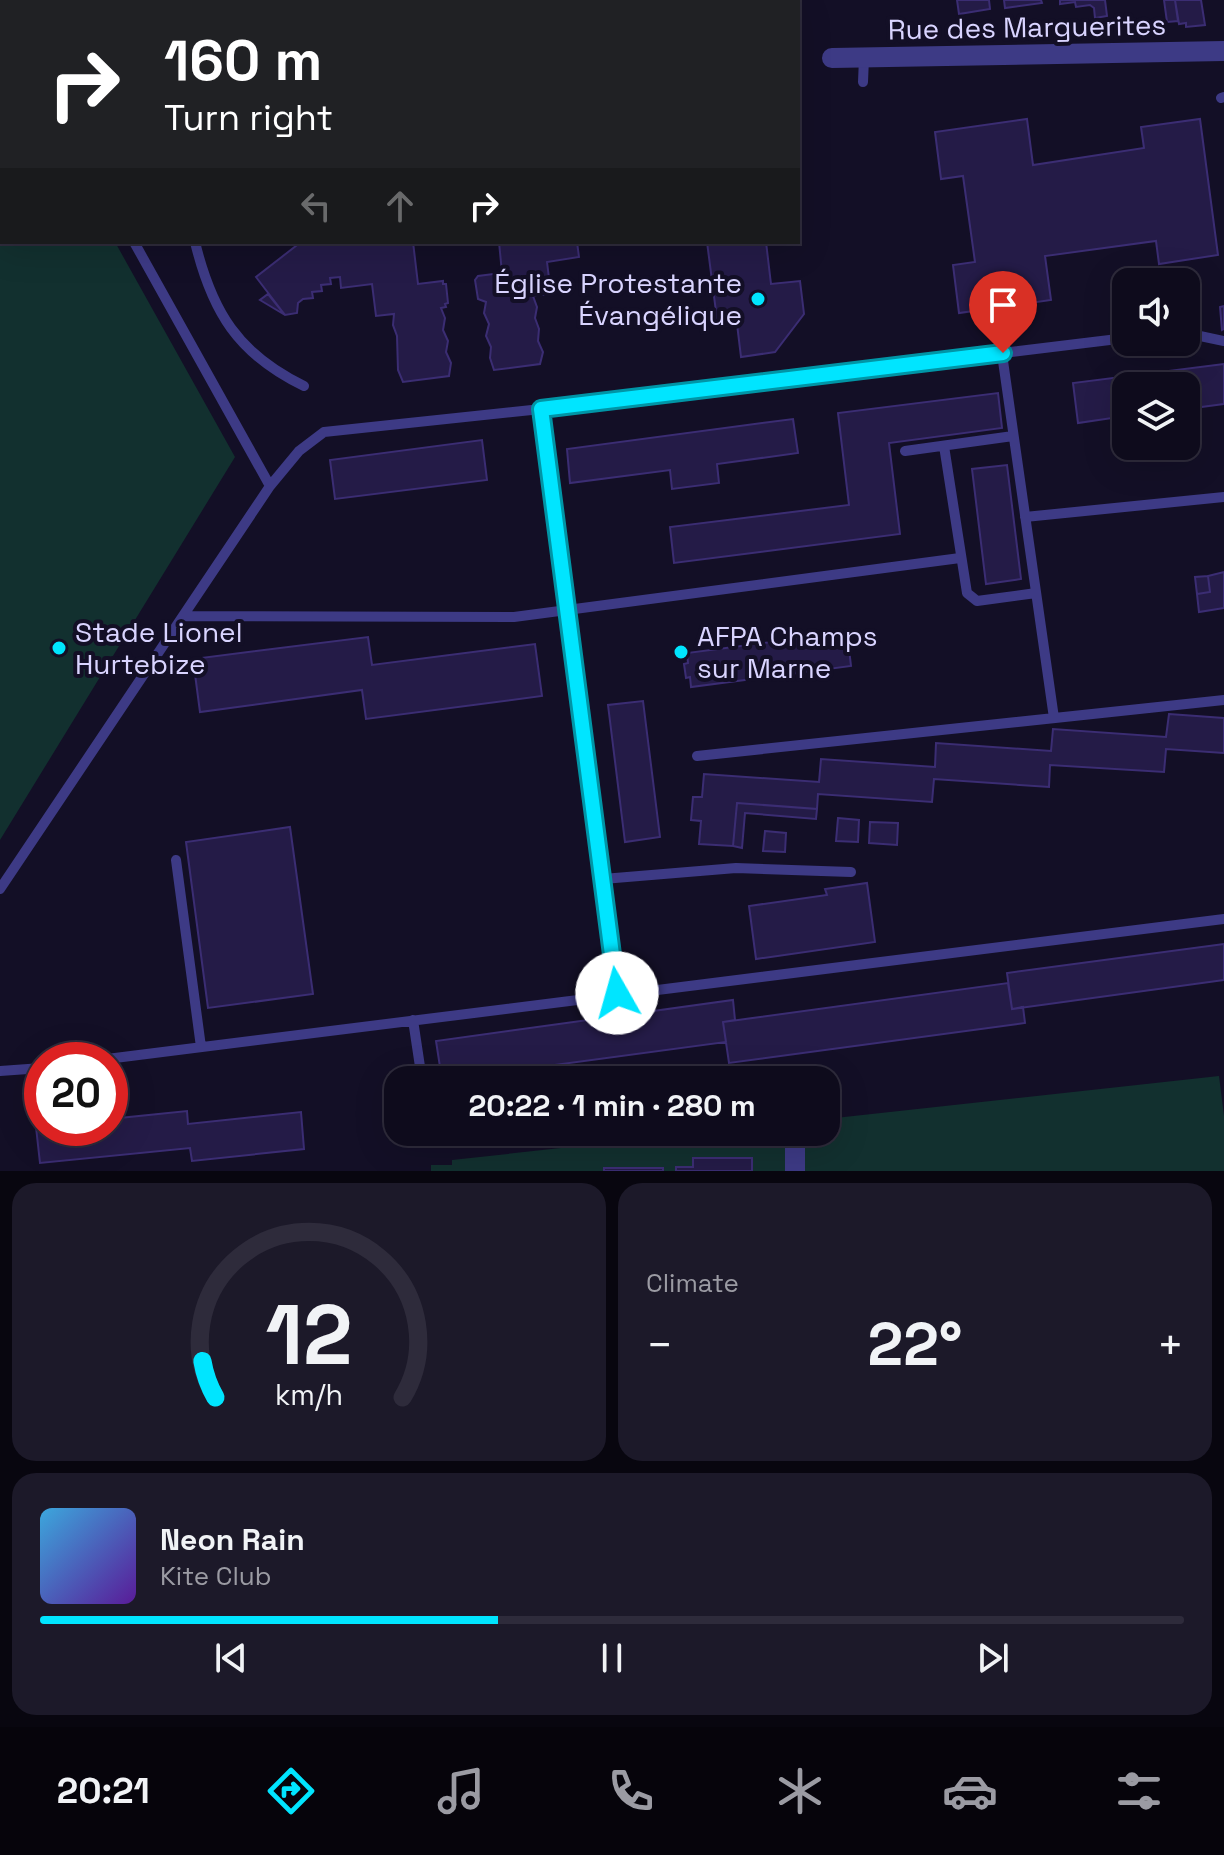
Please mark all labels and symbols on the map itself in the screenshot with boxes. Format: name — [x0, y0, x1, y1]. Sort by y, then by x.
street label: Rue des Marguerites — [888, 7, 1166, 47]
place label: Église Protestante Évangélique — [494, 265, 742, 333]
pin — [969, 271, 1037, 353]
marker: Église Protestante Évangélique — [749, 290, 767, 308]
place label: Stade Lionel Hurtebize — [75, 614, 243, 682]
place label: AFPA Champs sur Marne — [697, 618, 878, 686]
marker: Stade Lionel Hurtebize — [50, 639, 68, 657]
marker: AFPA Champs sur Marne — [672, 643, 690, 661]
position arrow — [575, 951, 659, 1035]
speed limit sign: 20 — [24, 1042, 128, 1146]

